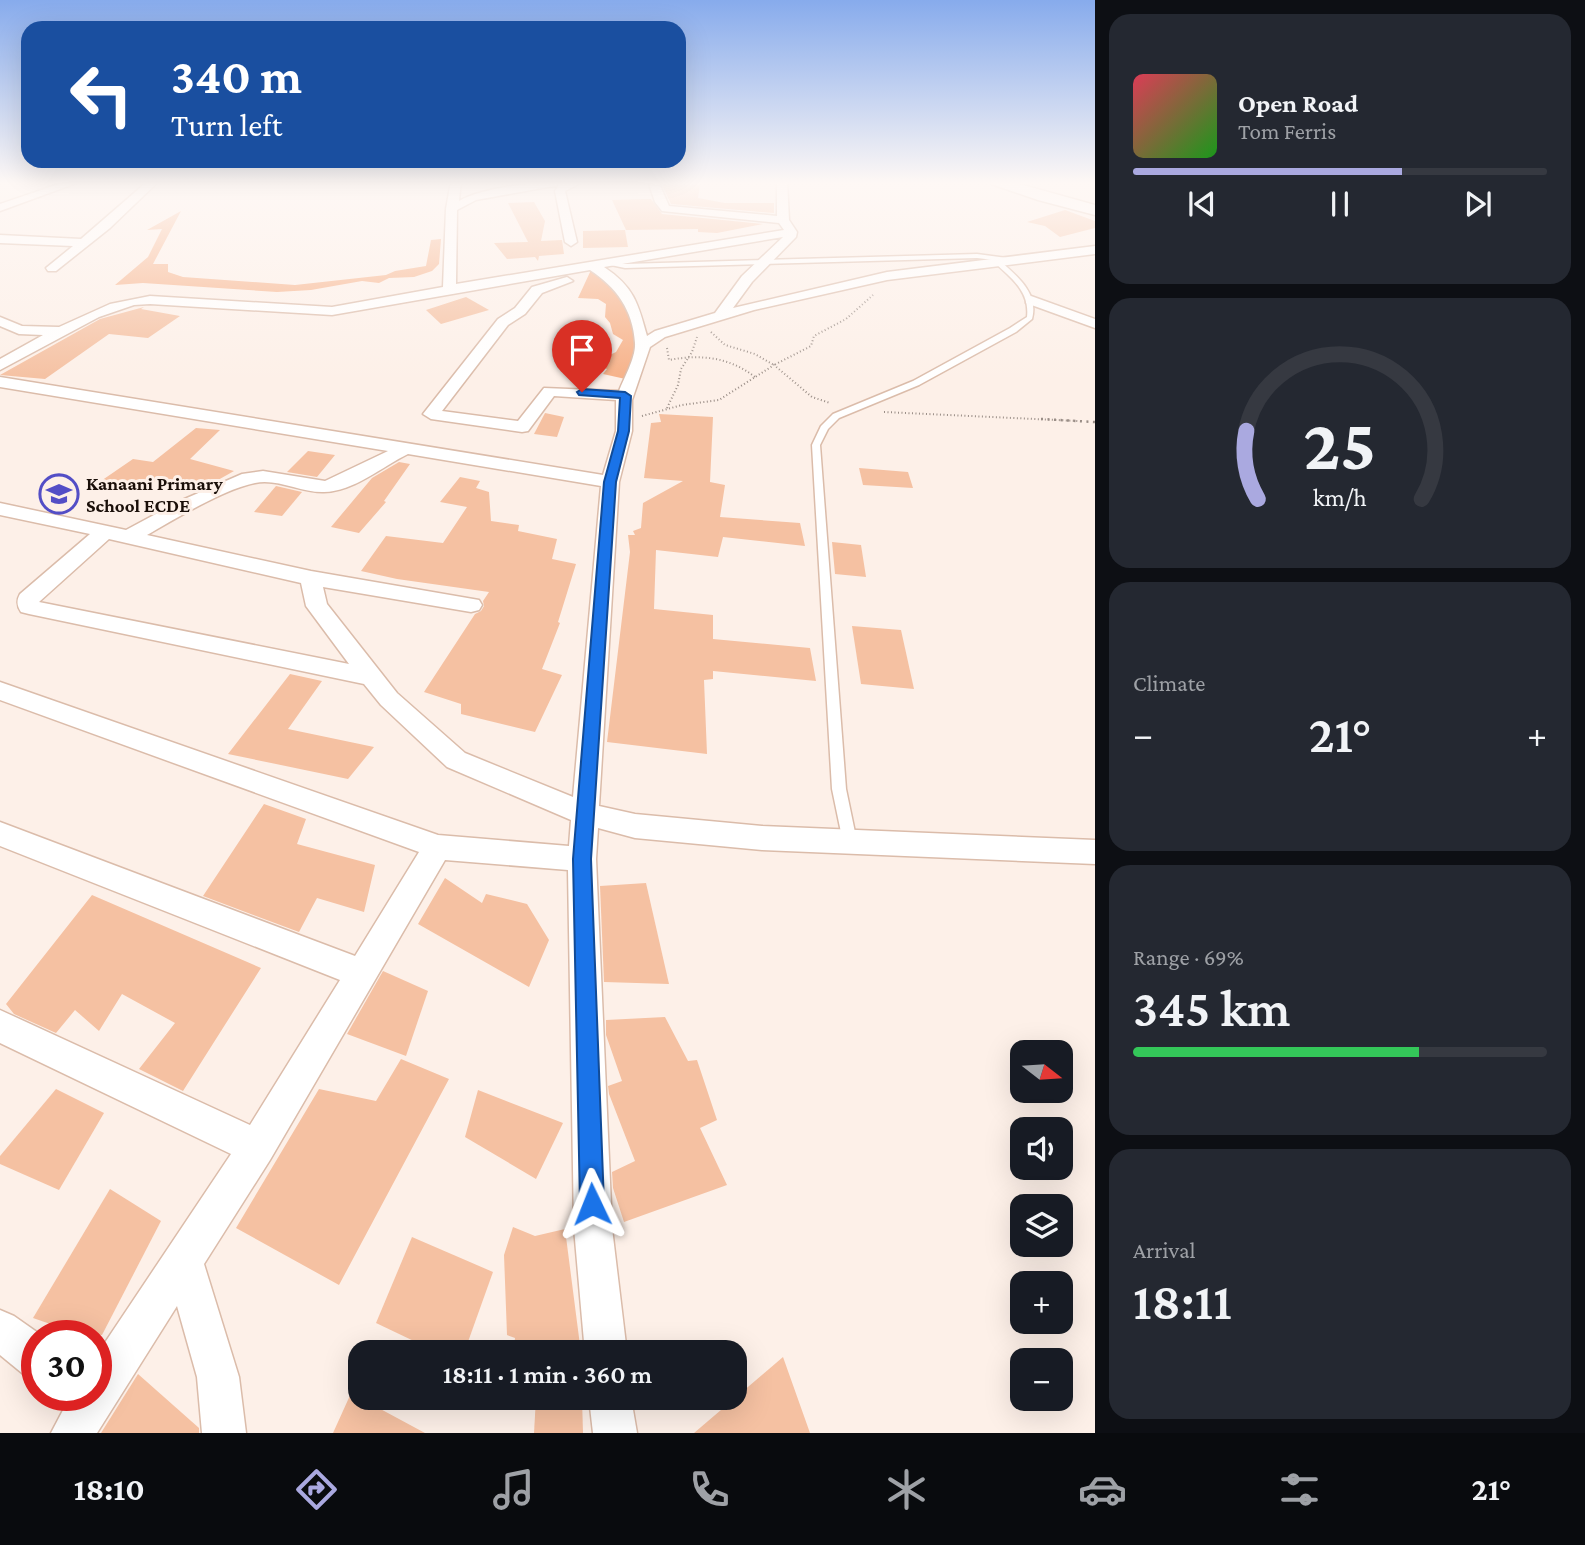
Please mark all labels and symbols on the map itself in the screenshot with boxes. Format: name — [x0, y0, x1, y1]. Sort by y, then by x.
pin — [552, 320, 612, 392]
school or university icon: Kanaani Primary School ECDE — [38, 473, 80, 515]
place label: Kanaani Primary School ECDE — [86, 473, 223, 516]
north arrow — [1010, 1040, 1073, 1102]
position arrow — [555, 1167, 629, 1241]
speed limit sign: 30 — [21, 1320, 112, 1411]

